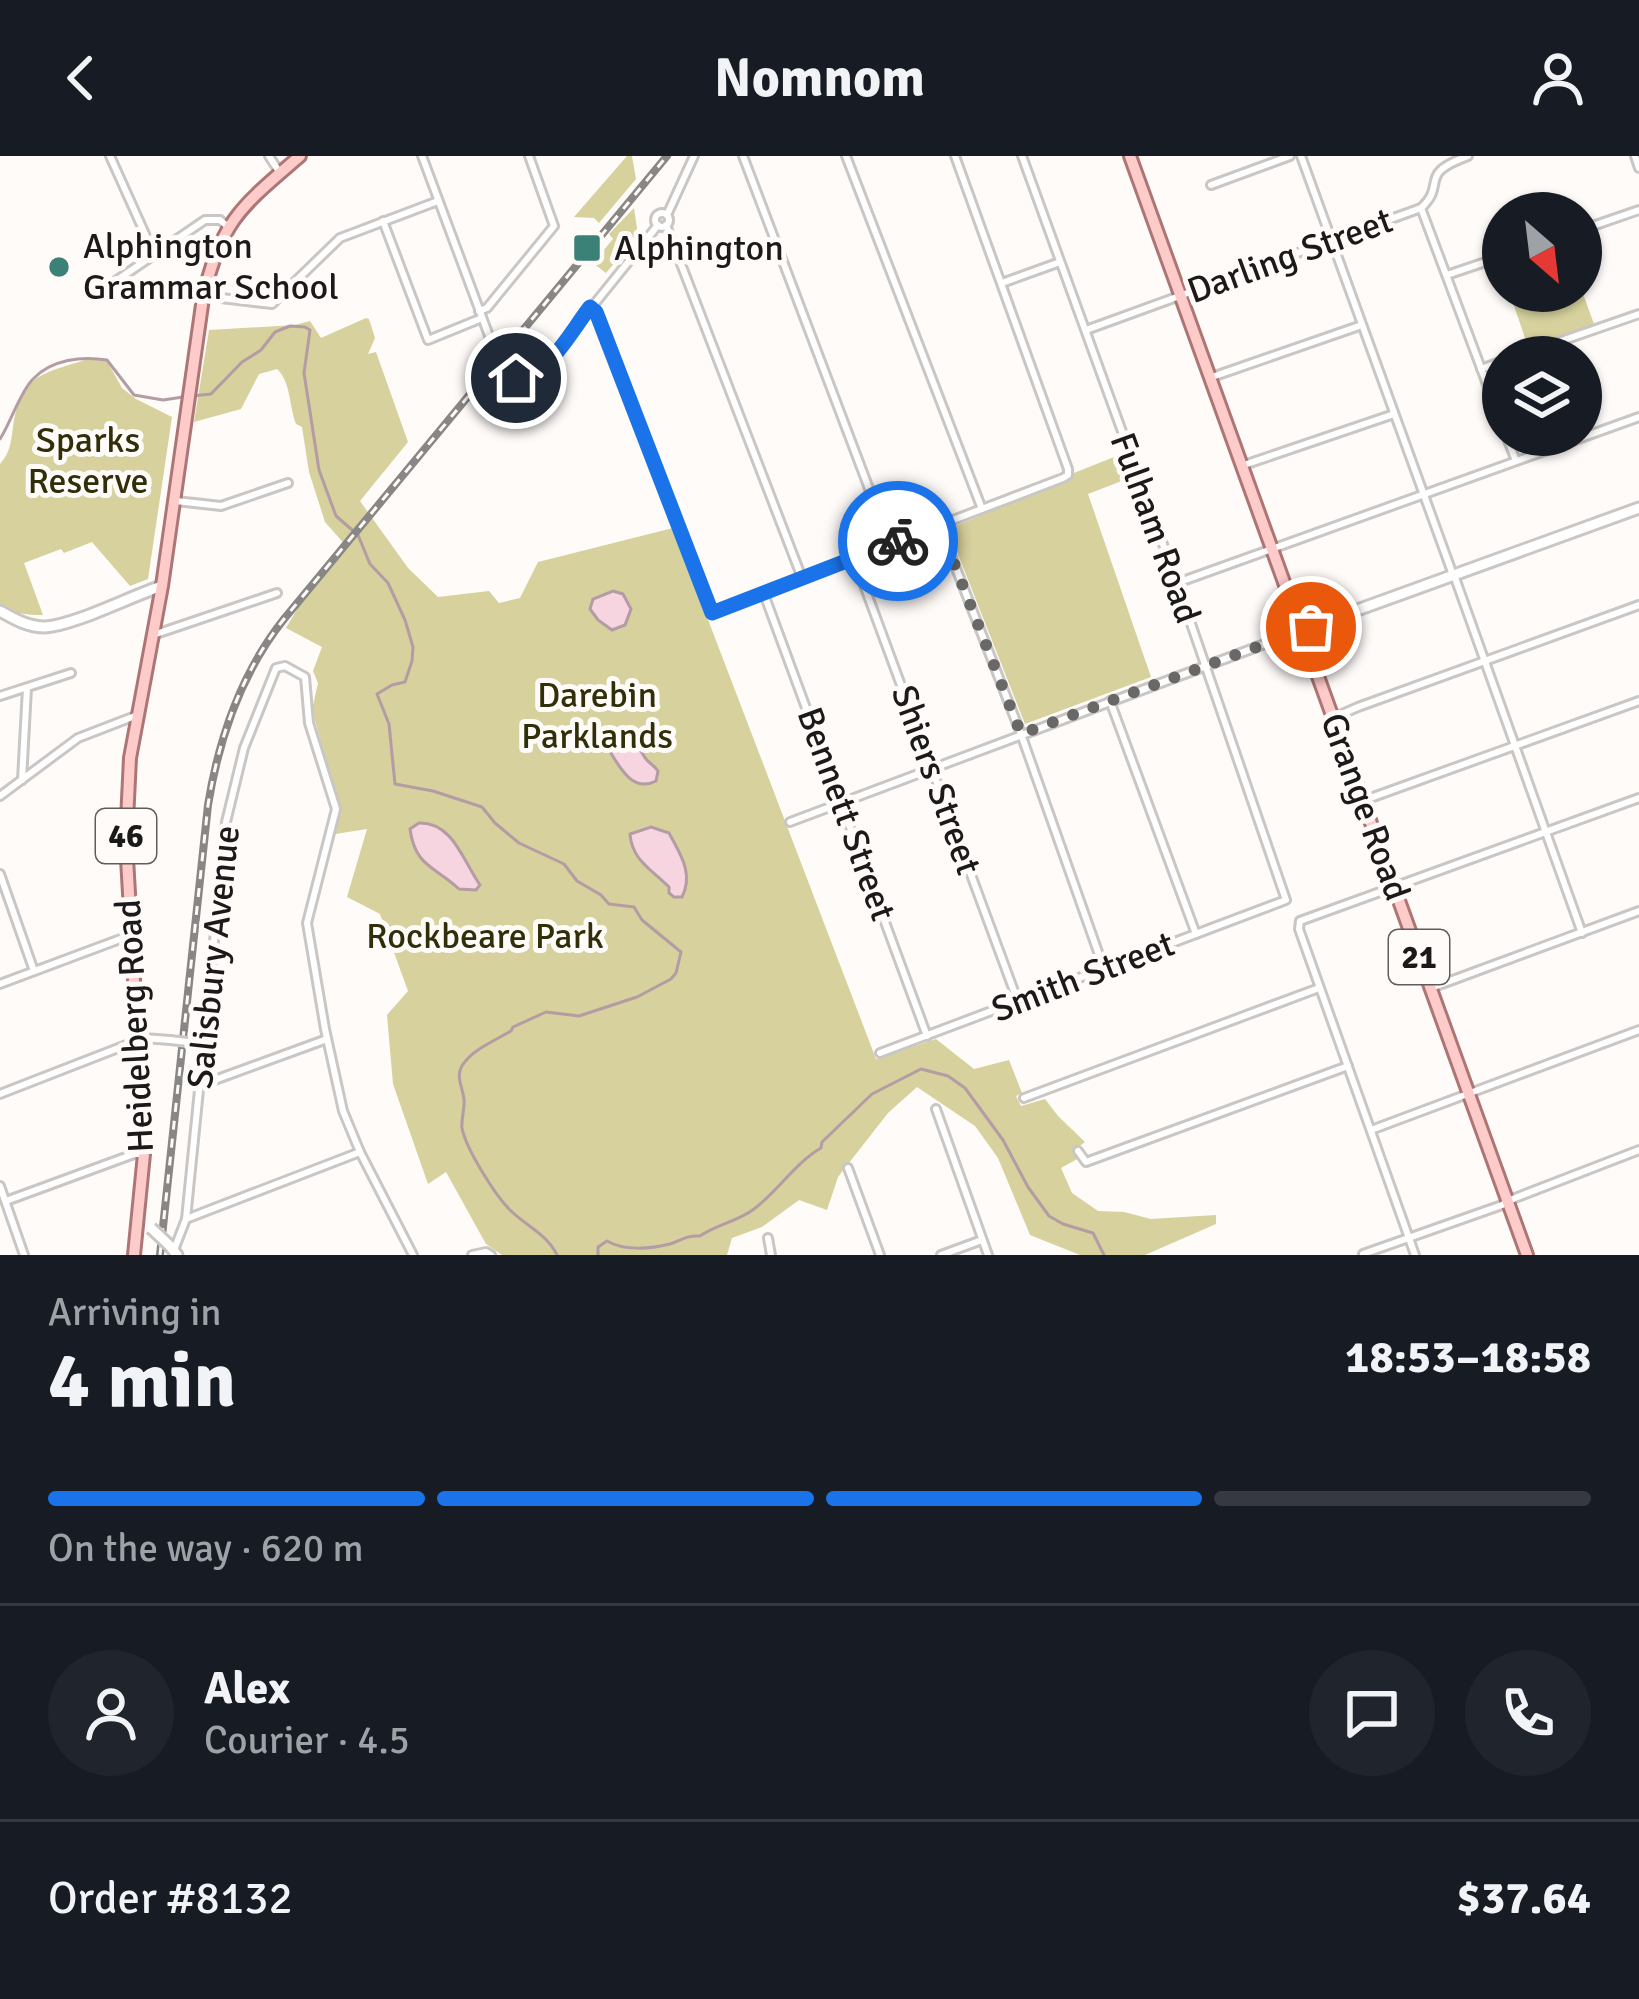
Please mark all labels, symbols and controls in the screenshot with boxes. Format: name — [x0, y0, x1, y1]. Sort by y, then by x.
icon: back — [48, 45, 114, 111]
text: Nomnom — [714, 45, 925, 112]
icon: person — [1525, 45, 1591, 111]
north arrow — [1482, 192, 1602, 312]
map controls — [1482, 192, 1602, 456]
street label: Darling Street — [1181, 198, 1399, 314]
place label: Alphington Grammar School — [83, 224, 339, 310]
place label: Alphington — [614, 226, 784, 271]
marker: Alphington — [571, 232, 603, 264]
marker: Alphington Grammar School — [46, 254, 72, 280]
pin — [465, 327, 567, 429]
button: layers — [1482, 336, 1602, 456]
icon: home — [483, 345, 549, 411]
park label: Sparks Reserve — [27, 418, 149, 504]
street label: Fulham Road — [1100, 427, 1210, 629]
courier — [838, 481, 958, 601]
icon: bike — [865, 508, 931, 574]
pin — [1260, 576, 1362, 678]
icon: bag — [1278, 594, 1344, 660]
park label: Darebin Parklands — [521, 673, 673, 759]
street label: Shiers Street — [881, 679, 991, 881]
street label: Bennett Street — [787, 701, 905, 927]
street label: Grange Road — [1310, 707, 1420, 907]
road number: 46 — [96, 809, 156, 863]
street label: Salisbury Avenue — [178, 823, 250, 1091]
street label: Heidelberg Road — [106, 898, 164, 1154]
park label: Rockbeare Park — [366, 914, 604, 959]
street label: Smith Street — [985, 922, 1181, 1032]
road number: 21 — [1389, 930, 1449, 984]
text: Arriving in — [48, 1288, 222, 1336]
text: 18:53–18:58 — [1345, 1330, 1591, 1385]
text: 4 min — [48, 1333, 236, 1429]
text: On the way · 620 m — [48, 1524, 364, 1572]
button: person — [48, 1650, 174, 1776]
button: chat — [1309, 1650, 1435, 1776]
button: phone — [1465, 1650, 1591, 1776]
text: Alex — [204, 1661, 290, 1716]
text: Courier · 4.5 — [204, 1716, 410, 1764]
text: Order #8132 — [48, 1871, 293, 1926]
text: $37.64 — [1457, 1871, 1591, 1926]

